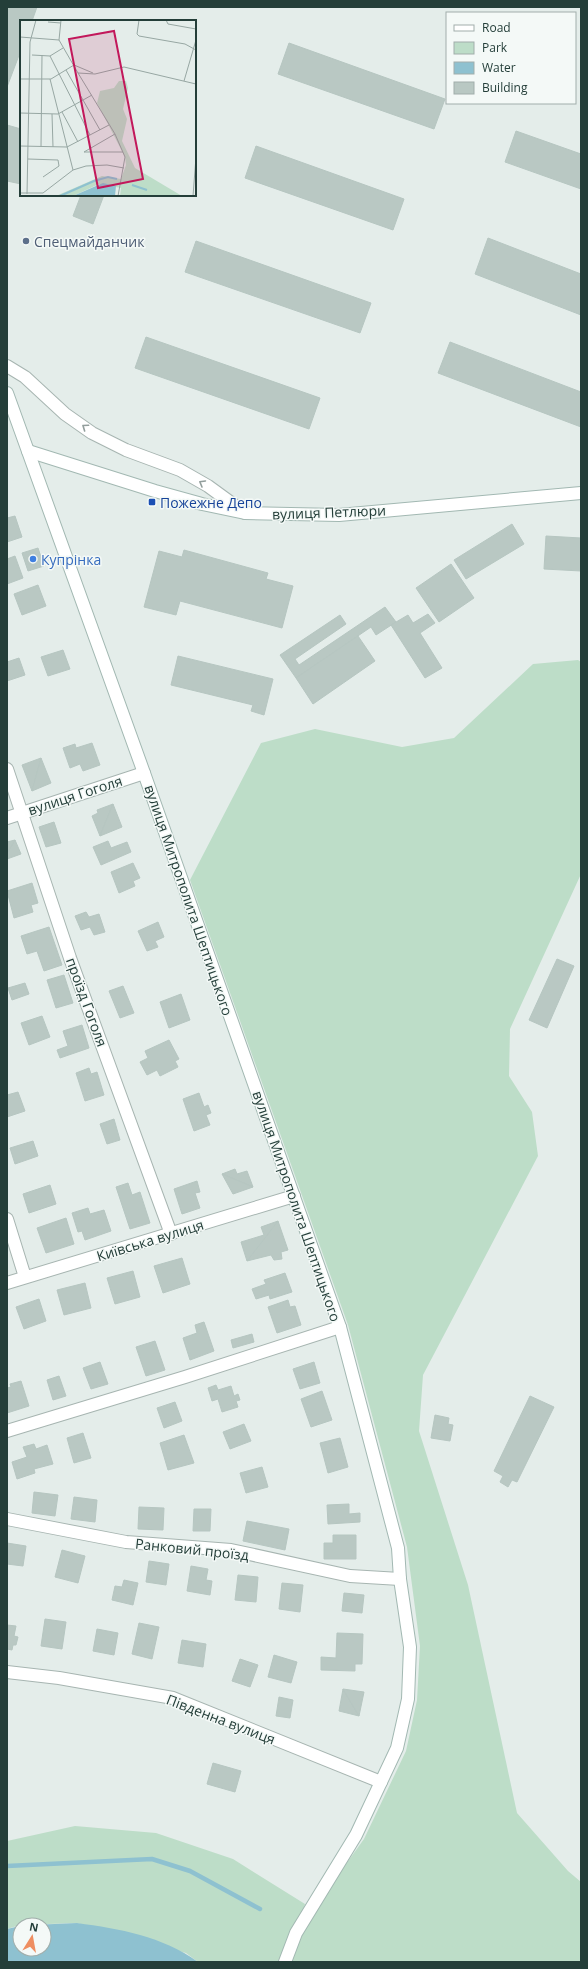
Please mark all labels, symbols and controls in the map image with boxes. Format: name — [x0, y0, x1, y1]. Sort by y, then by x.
legend — [446, 12, 576, 104]
text: Road — [482, 19, 511, 36]
inset map — [20, 20, 196, 196]
text: Park — [482, 39, 508, 56]
text: Water — [482, 59, 516, 76]
text: Building — [482, 79, 528, 96]
place label: Спецмайданчик — [34, 232, 145, 251]
marker: Спецмайданчик — [21, 236, 31, 246]
one-way arrow — [82, 425, 89, 432]
one-way arrow — [199, 480, 206, 487]
place label: Пожежне Депо — [160, 493, 262, 512]
marker: Пожежне Депо — [147, 497, 157, 507]
street label: вулиця Петлюри — [272, 501, 386, 523]
place label: Купрінка — [41, 550, 101, 569]
marker: Купрінка — [28, 554, 38, 564]
street label: вулиця Гоголя — [25, 771, 125, 819]
street label: вулиця Митрополита Шептицького — [140, 782, 238, 1018]
street label: проїзд Гоголя — [62, 955, 112, 1049]
street label: вулиця Митрополита Шептицького — [248, 1088, 346, 1324]
street label: Київська вулиця — [94, 1215, 206, 1265]
street label: Ранковий проїзд — [134, 1534, 250, 1564]
street label: Південна вулиця — [164, 1689, 278, 1749]
north arrow — [12, 1917, 52, 1957]
text: N — [28, 1918, 40, 1935]

